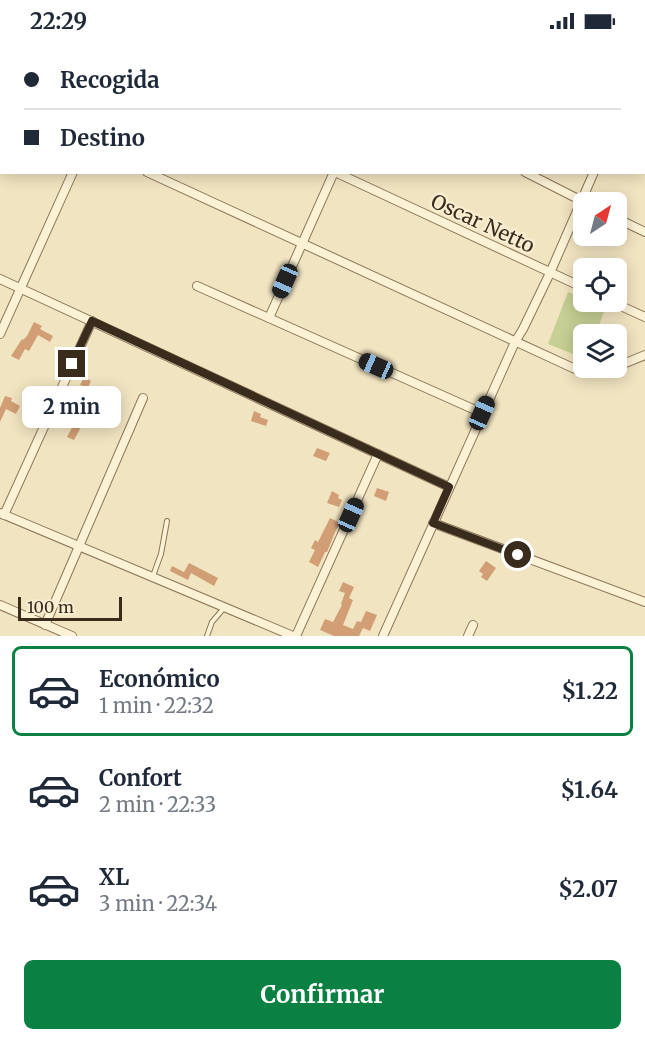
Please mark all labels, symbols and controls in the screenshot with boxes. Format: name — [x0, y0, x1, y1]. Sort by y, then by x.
text: 22:29 — [30, 7, 87, 35]
text: Recogida — [60, 66, 160, 94]
text: Destino — [60, 124, 145, 152]
street label: Oscar Netto — [427, 188, 539, 258]
north arrow — [573, 192, 627, 246]
map controls — [573, 192, 627, 378]
button: locate — [573, 258, 627, 312]
car — [269, 261, 301, 301]
button: layers — [573, 324, 627, 378]
route end — [58, 350, 85, 377]
car — [356, 350, 396, 382]
callout: 2 min — [22, 385, 122, 427]
car — [466, 393, 498, 433]
text: 2 min — [43, 394, 100, 419]
car — [335, 495, 367, 535]
route start — [504, 541, 531, 568]
scale bar — [18, 594, 122, 622]
text: 100 m — [27, 597, 74, 617]
icon: car — [27, 664, 81, 718]
text: Económico — [99, 665, 220, 693]
text: $1.22 — [562, 677, 618, 705]
text: 1 min · 22:32 — [99, 693, 214, 718]
icon: car — [27, 763, 81, 817]
text: Confort — [99, 764, 182, 792]
text: $1.64 — [560, 776, 618, 804]
text: 2 min · 22:33 — [99, 792, 216, 817]
icon: car — [27, 862, 81, 916]
text: XL — [99, 863, 129, 891]
text: $2.07 — [558, 875, 618, 903]
text: 3 min · 22:34 — [99, 891, 217, 916]
button: Confirmar — [24, 960, 621, 1029]

